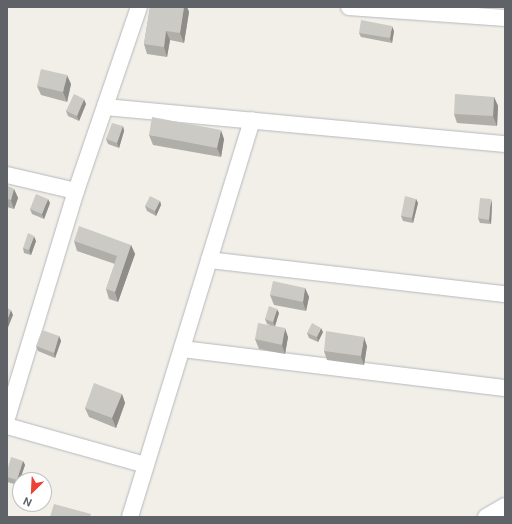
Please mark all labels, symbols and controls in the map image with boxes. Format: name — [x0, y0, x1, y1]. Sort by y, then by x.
north arrow — [12, 472, 52, 512]
text: N — [21, 494, 34, 510]

